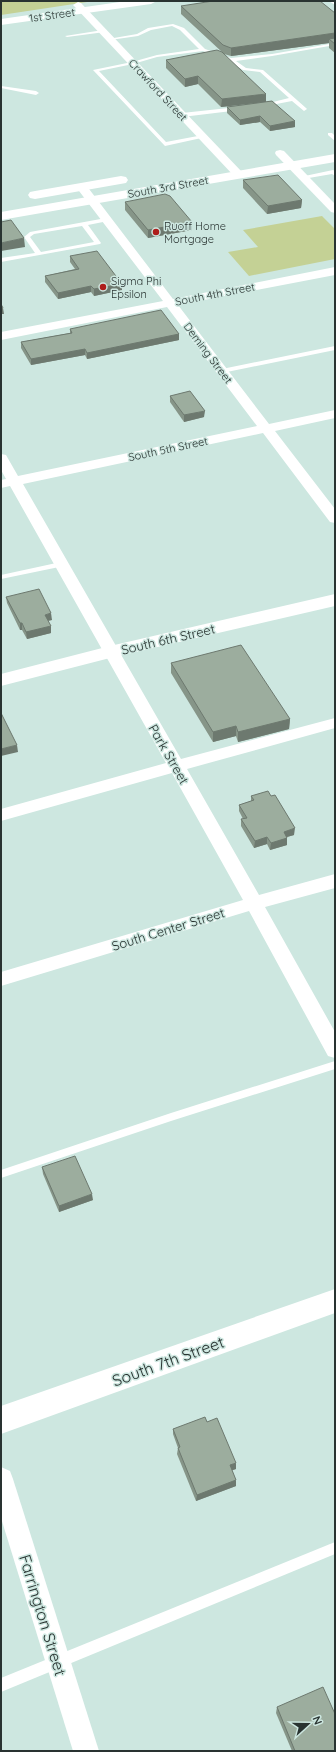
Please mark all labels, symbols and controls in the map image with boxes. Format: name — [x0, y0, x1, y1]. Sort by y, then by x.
street label: 1st Street — [28, 5, 76, 25]
street label: Crawford Street — [126, 56, 191, 124]
street label: South 3rd Street — [127, 173, 210, 201]
place label: Ruoff Home Mortgage — [164, 219, 226, 246]
marker: Ruoff Home Mortgage — [151, 227, 161, 237]
place label: Sigma Phi Epsilon — [111, 274, 161, 301]
street label: South 4th Street — [174, 279, 256, 309]
marker: Sigma Phi Epsilon — [98, 282, 108, 292]
street label: Deming Street — [180, 320, 236, 387]
street label: South 5th Street — [127, 434, 209, 464]
street label: South 6th Street — [120, 620, 216, 658]
street label: Park Street — [145, 721, 193, 787]
street label: South Center Street — [110, 904, 226, 954]
street label: South 7th Street — [109, 1332, 227, 1390]
street label: Farrington Street — [15, 1552, 71, 1678]
north arrow — [288, 1704, 328, 1744]
text: N — [309, 1714, 325, 1727]

